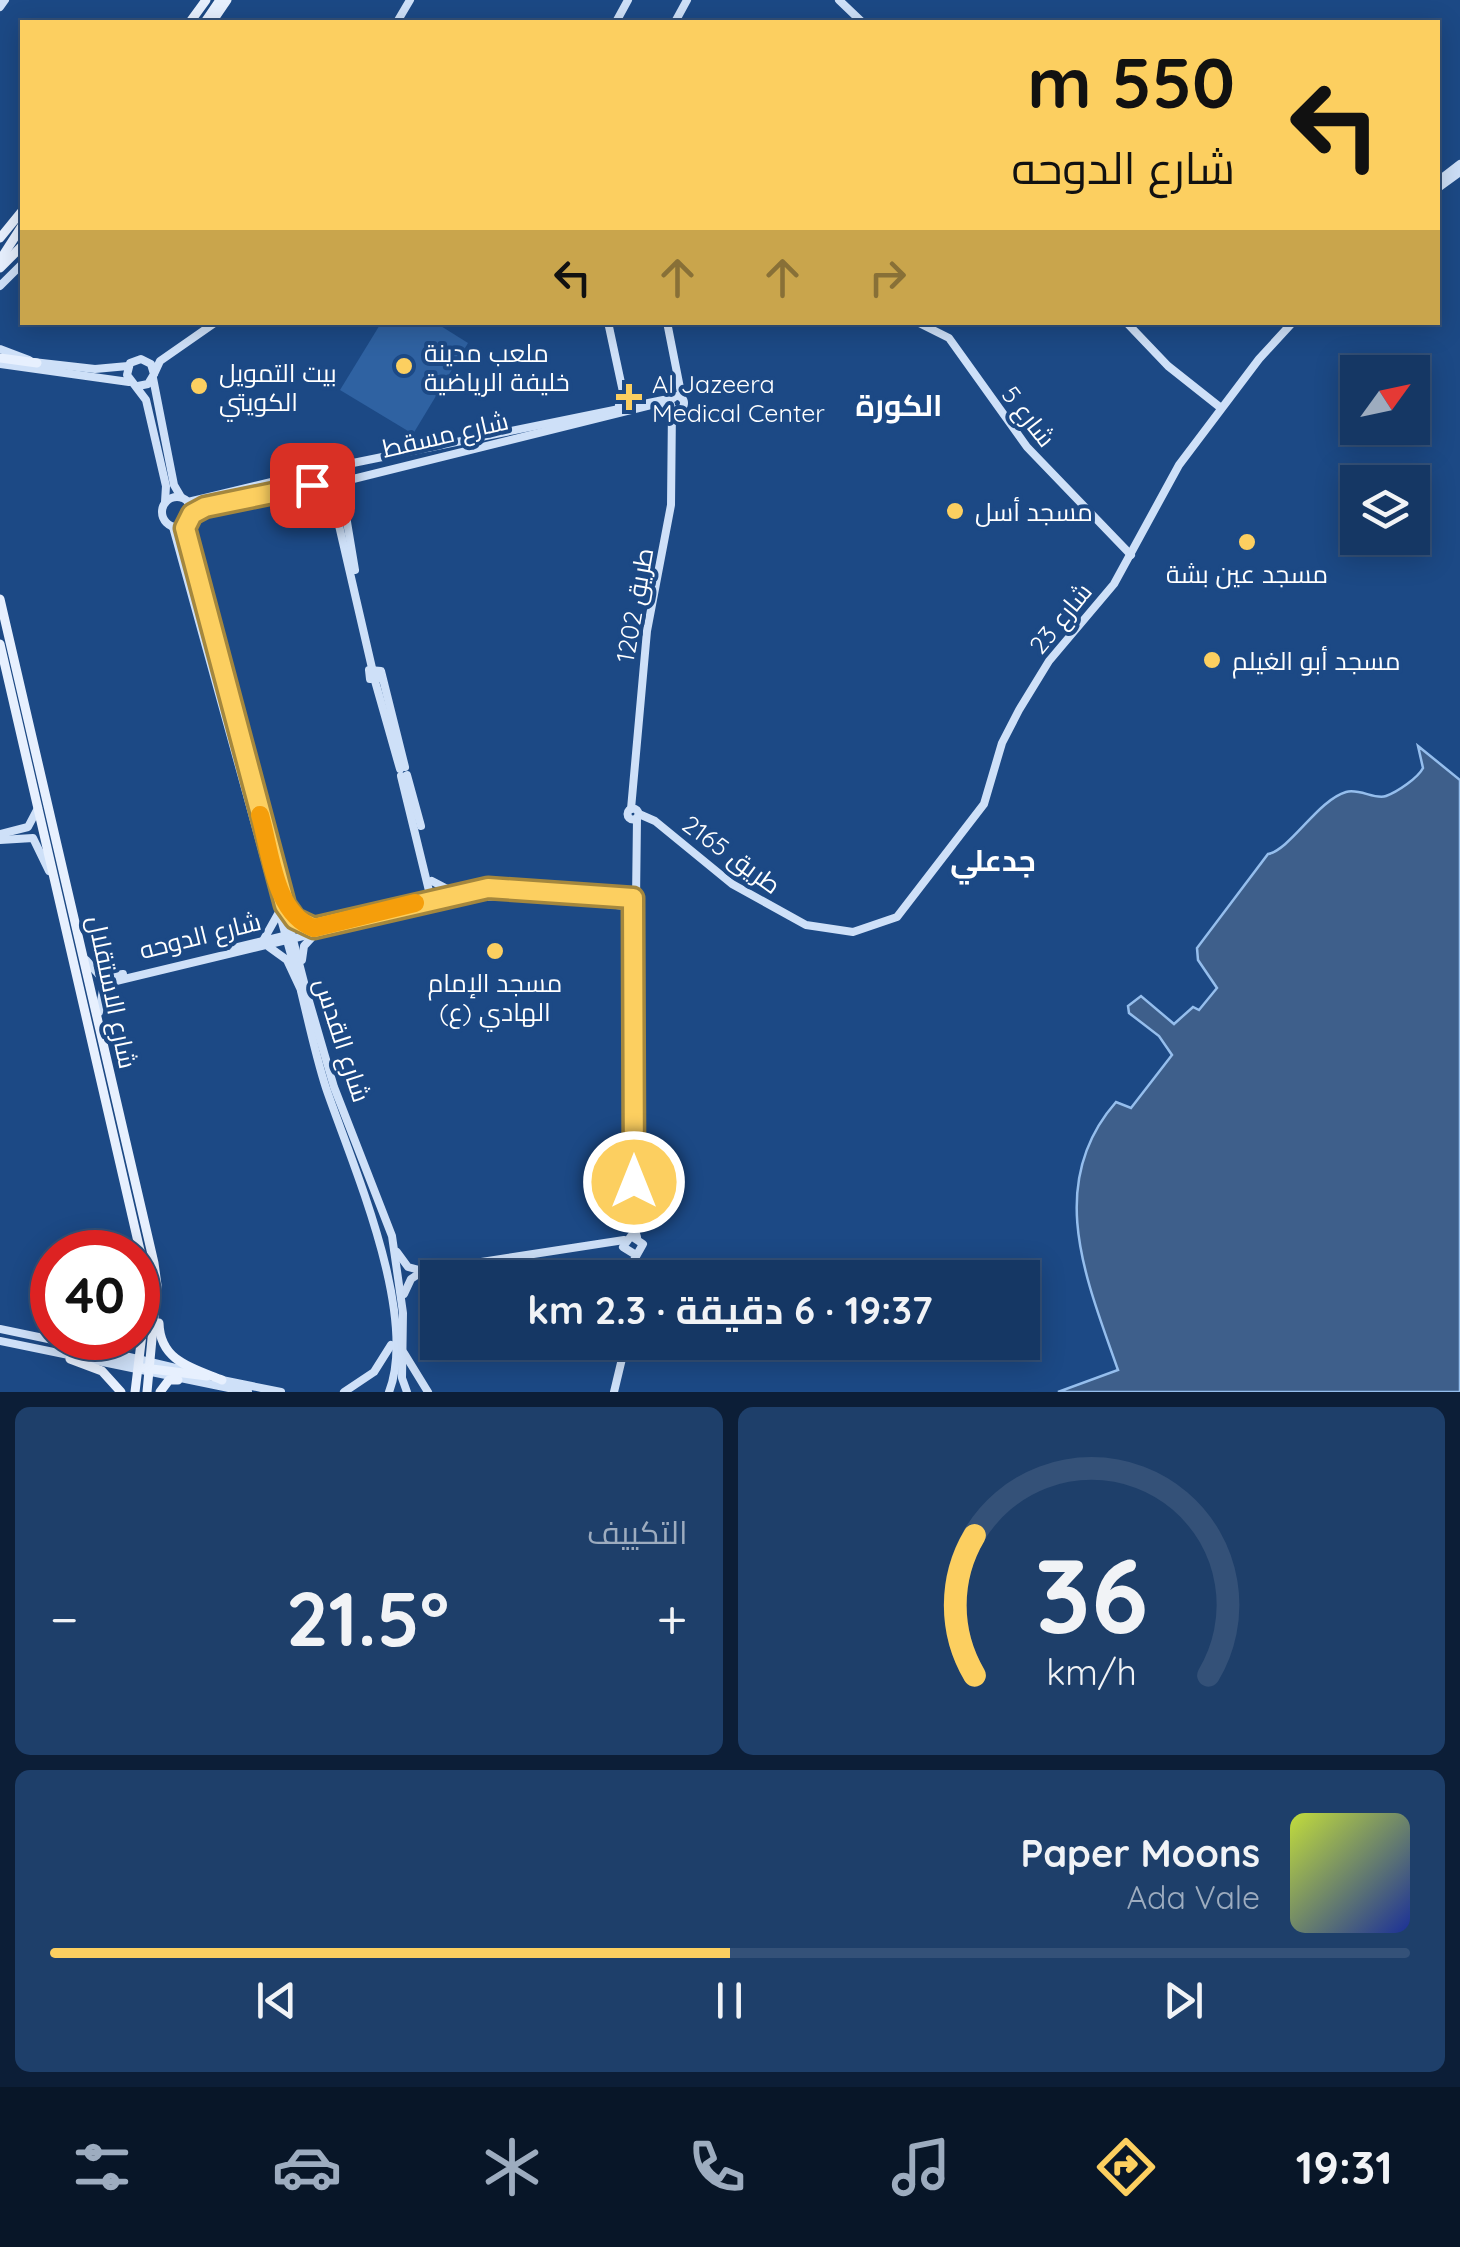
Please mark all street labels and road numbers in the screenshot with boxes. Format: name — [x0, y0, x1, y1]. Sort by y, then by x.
street label: شارع 5 — [994, 379, 1062, 454]
street label: شارع مسقط — [379, 404, 512, 466]
street label: طريق 1202 — [609, 545, 660, 665]
street label: شارع 23 — [1022, 576, 1099, 661]
street label: طريق 2165 — [676, 808, 787, 901]
street label: شارع الدوحه — [136, 905, 264, 967]
street label: شارع الاستقلال — [80, 913, 144, 1072]
street label: شارع القدس — [307, 974, 378, 1107]

